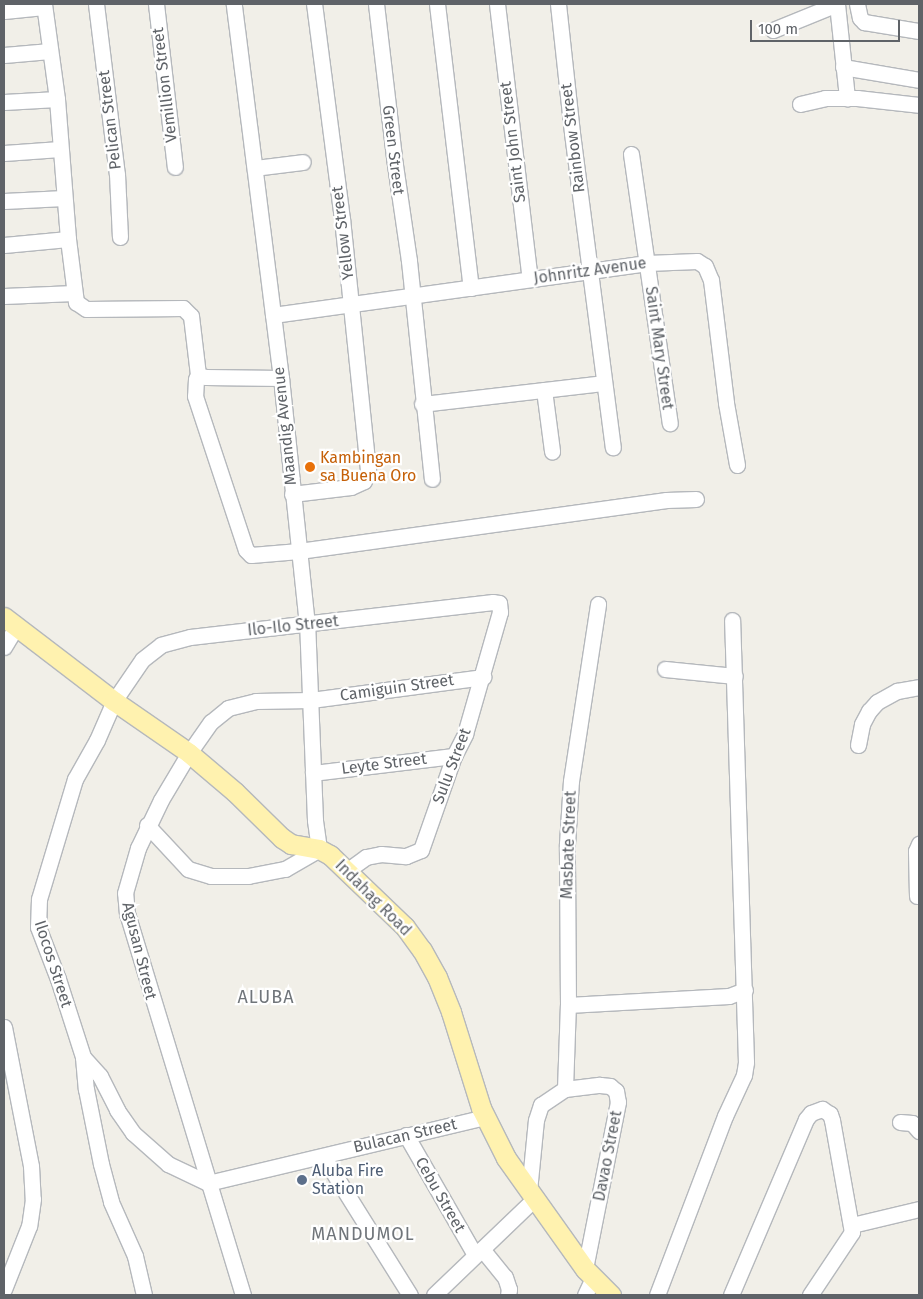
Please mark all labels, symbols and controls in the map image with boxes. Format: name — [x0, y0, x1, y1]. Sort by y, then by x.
scale bar — [753, 10, 903, 42]
text: 100 m — [758, 20, 798, 38]
street label: Vemillion Street — [148, 26, 182, 144]
street label: Pelican Street — [94, 69, 126, 171]
street label: Saint John Street — [496, 80, 530, 204]
street label: Rainbow Street — [557, 82, 589, 194]
street label: Green Street — [378, 104, 408, 196]
street label: Yellow Street — [328, 185, 358, 281]
street label: Johnritz Avenue — [532, 254, 648, 288]
street label: Saint Mary Street — [641, 285, 677, 411]
street label: Maandig Avenue — [269, 366, 301, 486]
place label: Kambingan sa Buena Oro — [320, 448, 416, 486]
marker: Kambingan sa Buena Oro — [304, 461, 316, 473]
street label: Ilo-Ilo Street — [247, 612, 339, 640]
street label: Camiguin Street — [339, 671, 455, 705]
street label: Sulu Street — [429, 725, 475, 807]
street label: Leyte Street — [340, 749, 428, 779]
street label: Masbate Street — [558, 790, 580, 900]
street label: Indahag Road — [331, 856, 415, 940]
street label: Agusan Street — [118, 900, 160, 1002]
street label: Ilocos Street — [30, 918, 76, 1010]
district label: ALUBA — [237, 986, 295, 1008]
street label: Davao Street — [590, 1109, 626, 1203]
street label: Bulacan Street — [351, 1115, 459, 1157]
street label: Cebu Street — [411, 1154, 469, 1236]
place label: Aluba Fire Station — [312, 1161, 384, 1199]
marker: Aluba Fire Station — [296, 1174, 308, 1186]
district label: MANDUMOL — [310, 1223, 416, 1245]

